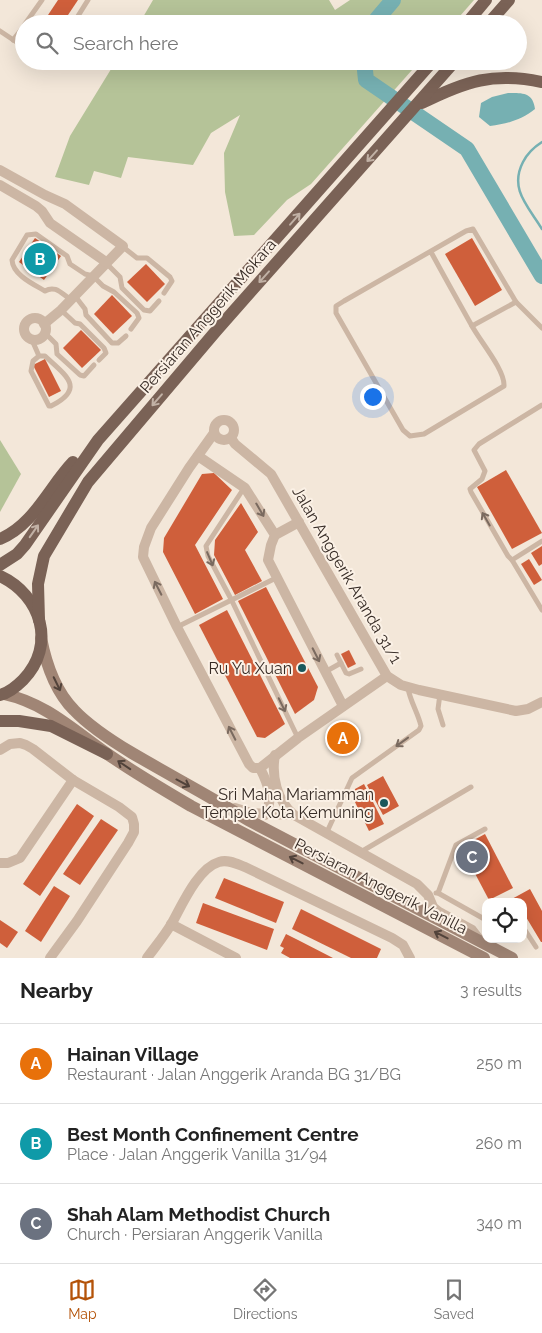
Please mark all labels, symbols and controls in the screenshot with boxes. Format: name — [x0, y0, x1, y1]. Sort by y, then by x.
search box — [15, 15, 527, 70]
icon: search — [33, 29, 61, 57]
text: Search here — [73, 32, 179, 54]
one-way arrow — [366, 149, 377, 162]
one-way arrow — [289, 212, 301, 225]
street label: Persiaran Anggerik Mokara — [136, 235, 280, 397]
pin: B — [24, 240, 56, 278]
one-way arrow — [258, 271, 269, 284]
your location — [360, 384, 386, 410]
one-way arrow — [151, 393, 162, 406]
street label: Jalan Anggerik Aranda 31/1 — [288, 483, 406, 667]
one-way arrow — [255, 503, 265, 518]
one-way arrow — [481, 512, 490, 527]
one-way arrow — [29, 525, 39, 539]
one-way arrow — [206, 551, 216, 566]
one-way arrow — [153, 581, 162, 596]
one-way arrow — [311, 648, 321, 663]
place label: Ru Yu Xuan — [208, 659, 292, 678]
marker: Ru Yu Xuan — [296, 662, 308, 674]
one-way arrow — [52, 676, 62, 691]
one-way arrow — [278, 697, 287, 712]
pin: A — [327, 719, 359, 757]
one-way arrow — [227, 725, 237, 740]
one-way arrow — [395, 737, 409, 747]
one-way arrow — [117, 759, 131, 770]
one-way arrow — [175, 778, 190, 788]
place label: Sri Maha Mariamman Temple Kota Kemuning — [201, 785, 374, 822]
marker: Sri Maha Mariamman Temple Kota Kemuning — [378, 797, 390, 809]
street label: Persiaran Anggerik Vanilla — [291, 834, 471, 938]
pin: C — [456, 838, 488, 876]
one-way arrow — [290, 855, 304, 865]
map controls — [482, 898, 527, 943]
button: locate — [482, 898, 527, 943]
one-way arrow — [433, 930, 448, 940]
text: Nearby — [20, 978, 93, 1003]
text: 3 results — [460, 981, 522, 1000]
text: Hainan Village — [67, 1043, 199, 1065]
text: A — [31, 1054, 41, 1073]
text: 250 m — [476, 1054, 522, 1073]
text: Restaurant · Jalan Anggerik Aranda BG 31/BG — [67, 1065, 401, 1084]
text: Best Month Confinement Centre — [67, 1123, 359, 1145]
text: B — [31, 1134, 41, 1153]
text: 260 m — [475, 1134, 522, 1153]
text: Place · Jalan Anggerik Vanilla 31/94 — [67, 1145, 327, 1164]
text: Shah Alam Methodist Church — [67, 1203, 330, 1225]
text: C — [31, 1214, 41, 1233]
text: 340 m — [476, 1214, 522, 1233]
text: Church · Persiaran Anggerik Vanilla — [67, 1225, 323, 1244]
tab: Map — [68, 1276, 97, 1322]
tab: Directions — [233, 1276, 298, 1322]
tab: Saved — [434, 1276, 474, 1322]

